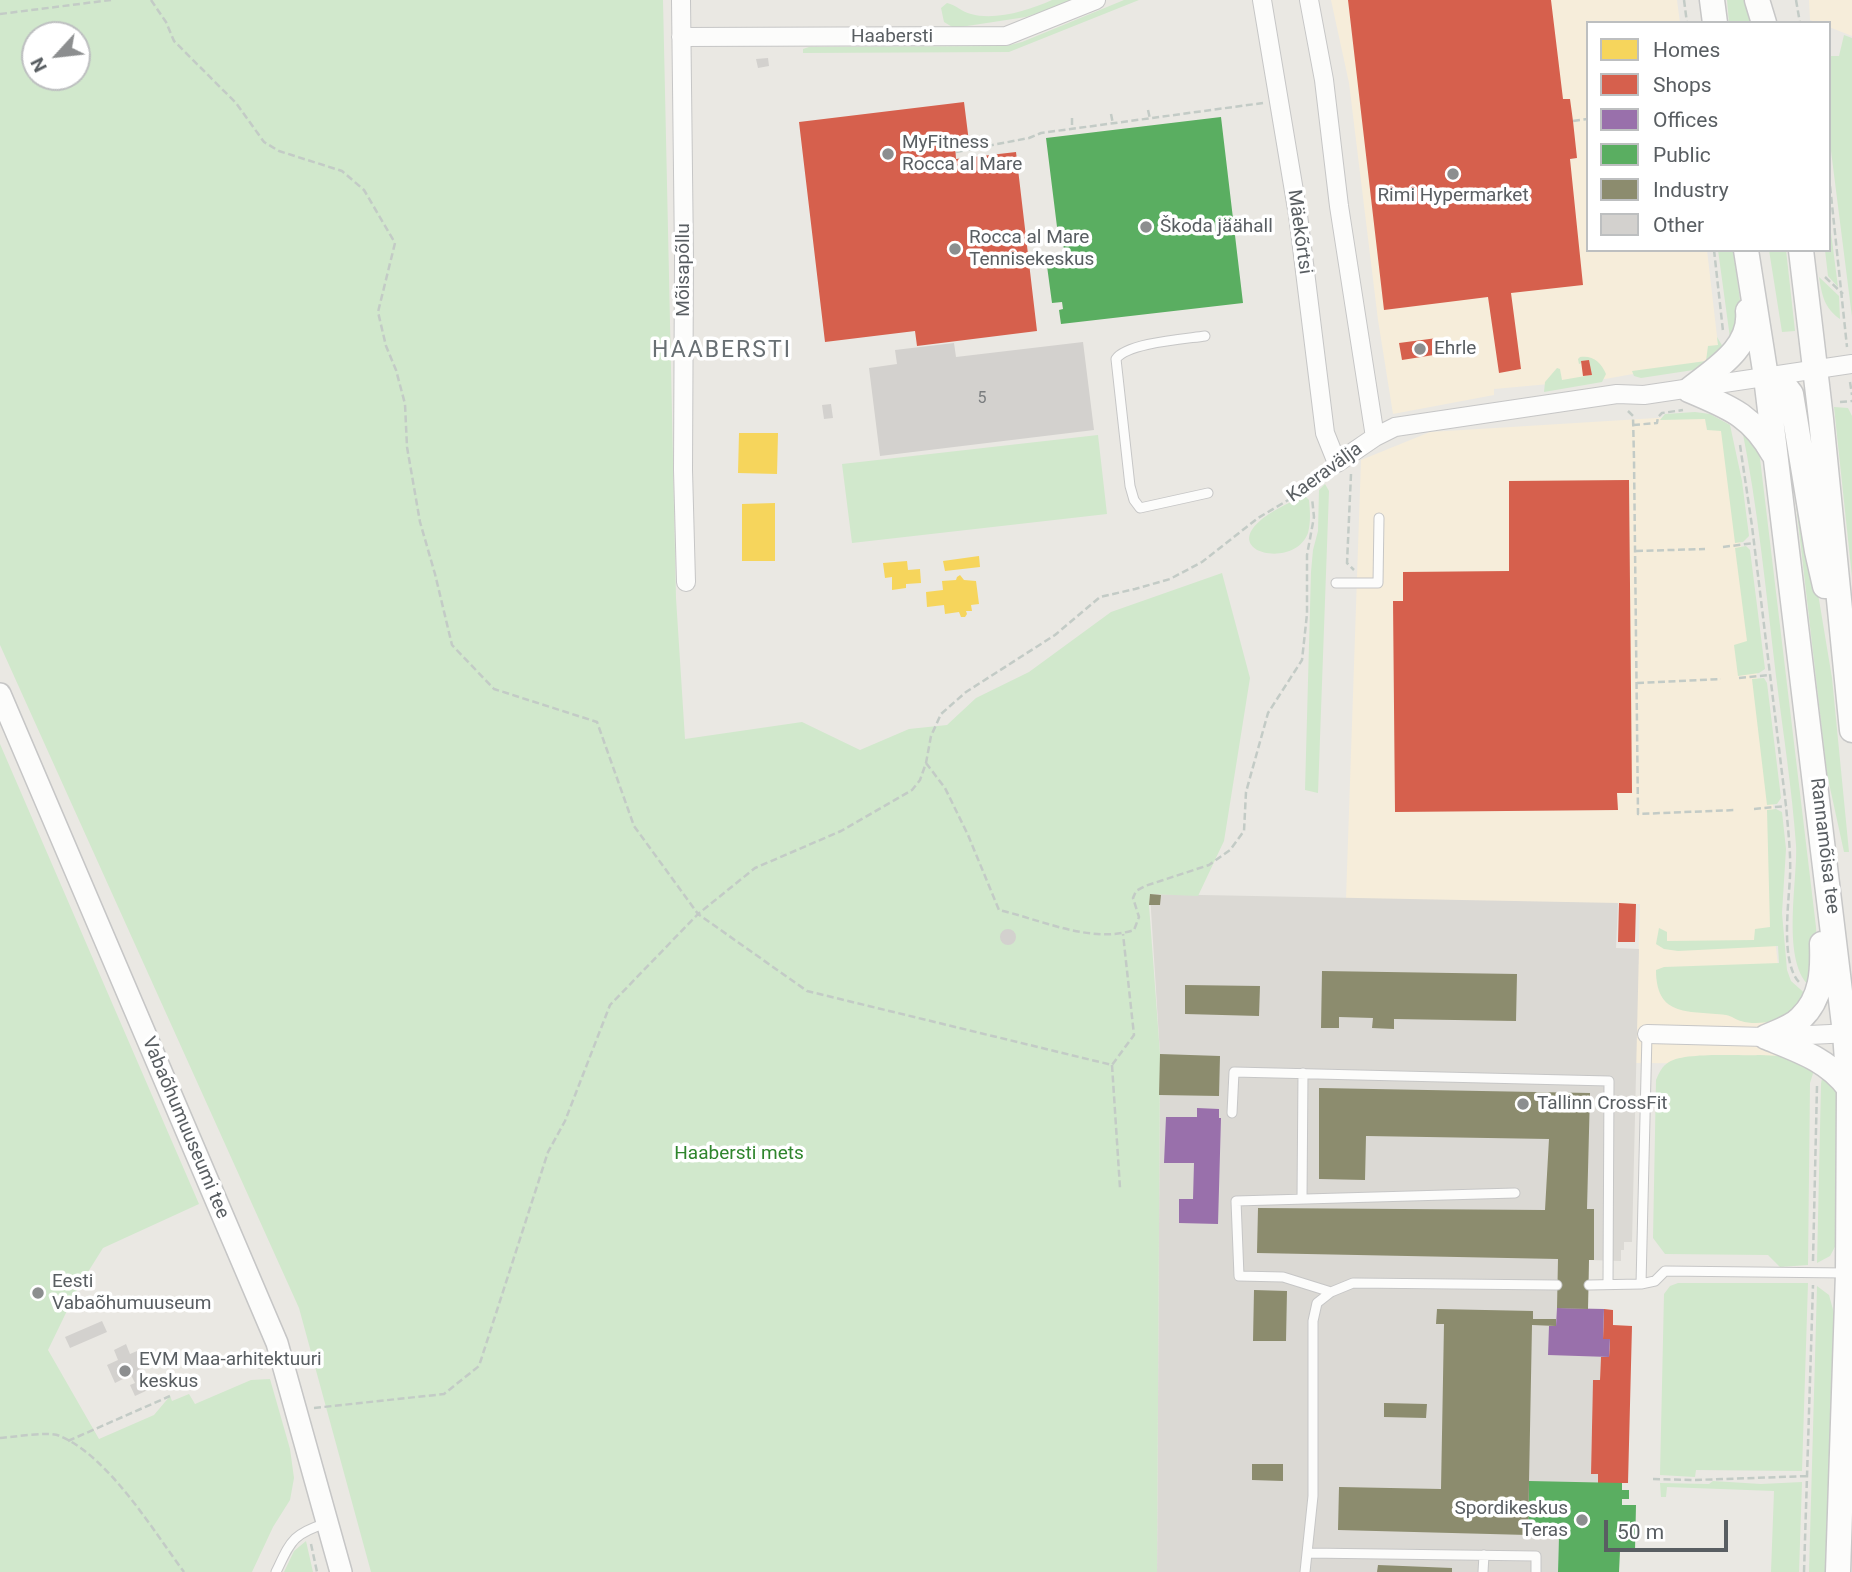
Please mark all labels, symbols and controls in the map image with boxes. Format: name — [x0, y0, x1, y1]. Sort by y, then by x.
north arrow — [21, 21, 91, 91]
legend — [1586, 21, 1831, 252]
street label: Haabersti — [851, 26, 933, 48]
text: Homes — [1653, 38, 1720, 62]
text: N — [25, 54, 52, 76]
text: Shops — [1653, 73, 1712, 97]
text: Offices — [1653, 108, 1718, 132]
place label: MyFitness Rocca al Mare — [902, 132, 1022, 176]
text: Public — [1653, 143, 1711, 167]
marker: MyFitness Rocca al Mare — [880, 146, 896, 162]
marker: Rimi Hypermarket — [1445, 166, 1461, 182]
text: Industry — [1653, 178, 1729, 202]
place label: Rimi Hypermarket — [1377, 185, 1529, 207]
street label: Mäekõrtsi — [1282, 188, 1316, 276]
text: Other — [1653, 213, 1704, 237]
place label: Škoda jäähall — [1160, 216, 1273, 238]
marker: Škoda jäähall — [1138, 219, 1154, 235]
street label: Mõisapõllu — [673, 223, 695, 317]
place label: Rocca al Mare Tennisekeskus — [969, 227, 1094, 271]
marker: Rocca al Mare Tennisekeskus — [947, 241, 963, 257]
district label: HAABERSTI — [653, 337, 791, 365]
place label: Ehrle — [1434, 338, 1476, 360]
marker: Ehrle — [1412, 341, 1428, 357]
house number: 5 — [978, 389, 986, 409]
street label: Kaeravälja — [1283, 438, 1367, 508]
street label: Rannamõisa tee — [1804, 777, 1844, 915]
street label: Vabaõhumuuseumi tee — [136, 1034, 234, 1222]
place label: Tallinn CrossFit — [1537, 1093, 1668, 1115]
marker: Tallinn CrossFit — [1515, 1096, 1531, 1112]
park label: Haabersti mets — [674, 1143, 804, 1165]
place label: Eesti Vabaõhumuuseum — [52, 1271, 211, 1315]
marker: Eesti Vabaõhumuuseum — [30, 1285, 46, 1301]
place label: EVM Maa-arhitektuuri keskus — [139, 1349, 322, 1393]
marker: EVM Maa-arhitektuuri keskus — [117, 1363, 133, 1379]
place label: Spordikeskus Teras — [1454, 1498, 1568, 1542]
scale bar — [1607, 1506, 1731, 1550]
marker: Spordikeskus Teras — [1574, 1512, 1590, 1528]
text: 50 m — [1617, 1520, 1664, 1544]

